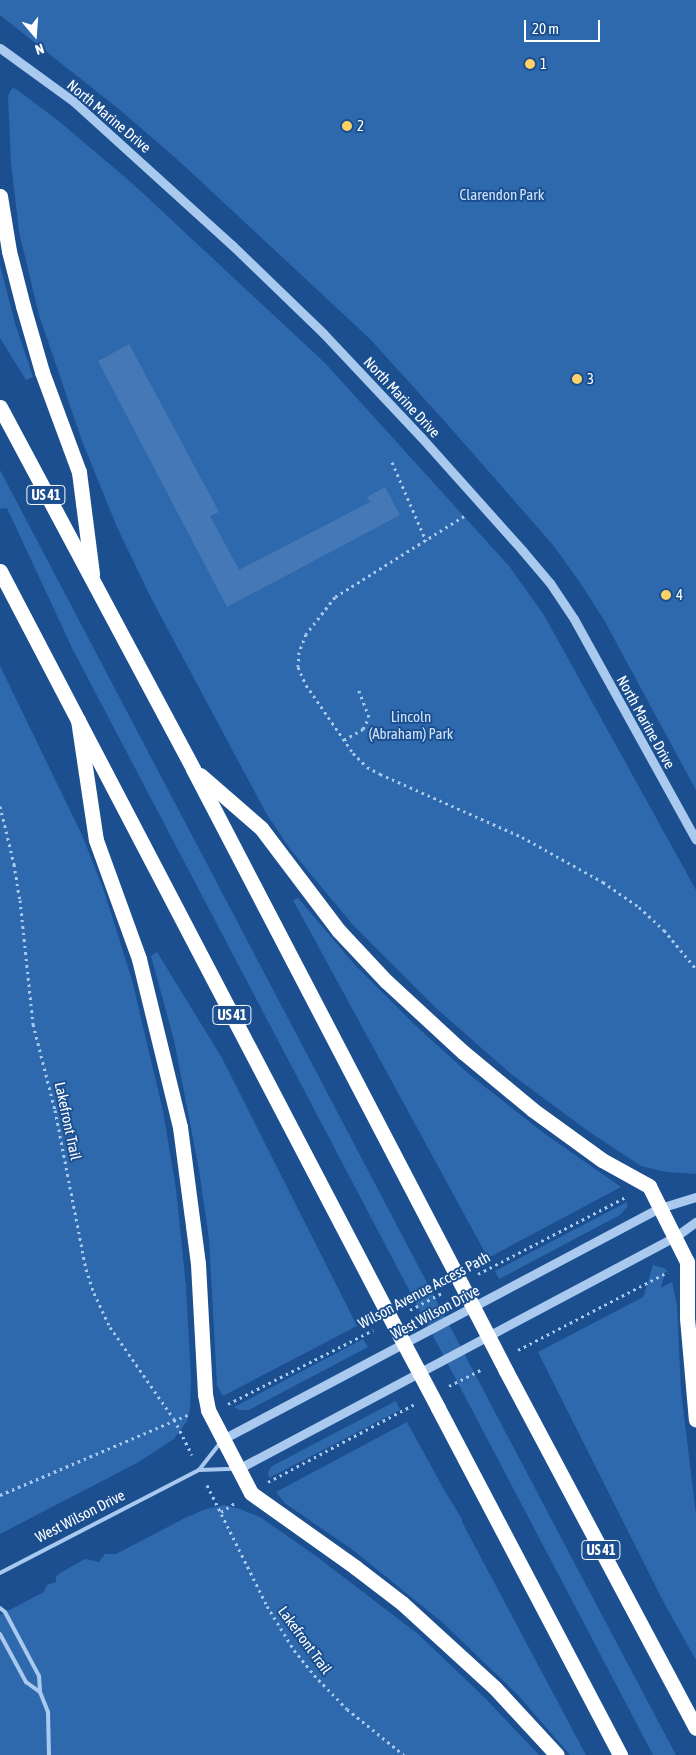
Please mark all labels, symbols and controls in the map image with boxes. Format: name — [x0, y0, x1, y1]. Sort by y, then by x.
north arrow — [10, 10, 60, 60]
scale bar — [526, 10, 602, 42]
text: 20 m — [532, 20, 559, 37]
text: N — [33, 40, 46, 58]
place label: 1 — [540, 55, 547, 73]
marker: 1 — [524, 58, 536, 70]
street label: North Marine Drive — [63, 76, 155, 156]
place label: 2 — [357, 117, 364, 135]
marker: 2 — [341, 120, 353, 132]
park label: Clarendon Park — [460, 186, 544, 204]
street label: North Marine Drive — [360, 353, 444, 441]
place label: 3 — [587, 370, 594, 388]
marker: 3 — [571, 373, 583, 385]
road number: US 41 — [26, 484, 66, 506]
place label: 4 — [676, 586, 683, 604]
marker: 4 — [660, 589, 672, 601]
street label: North Marine Drive — [613, 672, 679, 772]
park label: Lincoln (Abraham) Park — [369, 707, 453, 742]
road number: US 41 — [212, 1004, 252, 1026]
street label: Lakefront Trail — [51, 1080, 85, 1162]
street label: Wilson Avenue Access Path — [355, 1248, 493, 1332]
street label: West Wilson Drive — [388, 1281, 482, 1343]
street label: West Wilson Drive — [32, 1486, 128, 1546]
road number: US 41 — [581, 1538, 621, 1562]
street label: Lakefront Trail — [274, 1603, 336, 1677]

